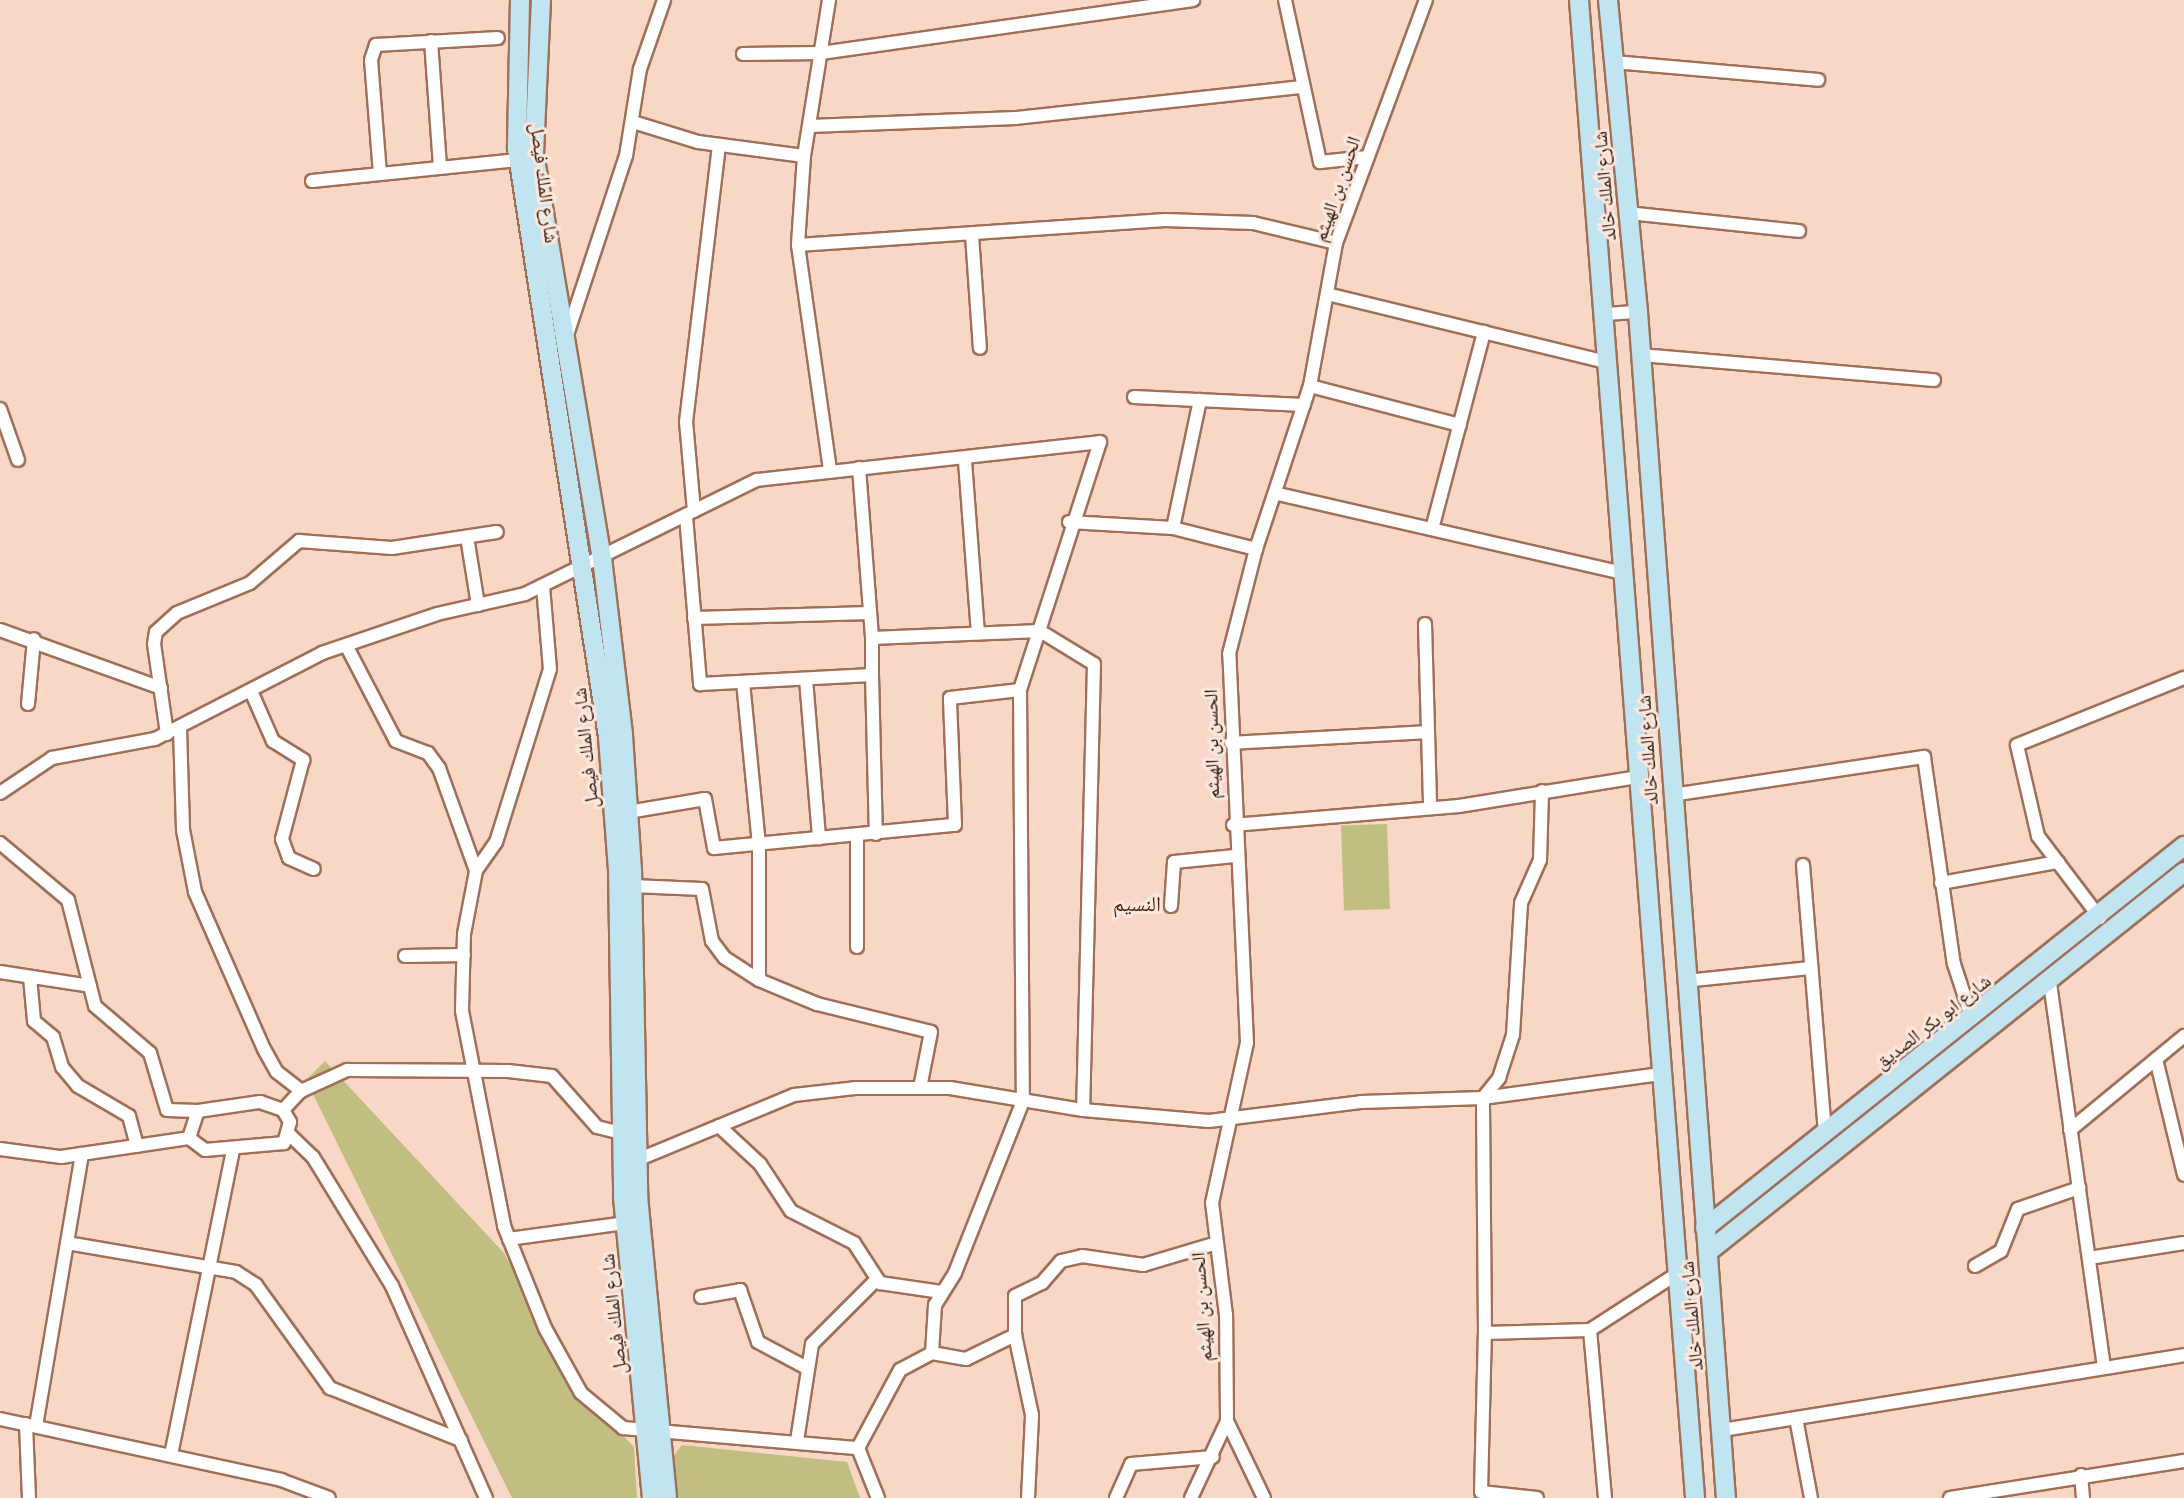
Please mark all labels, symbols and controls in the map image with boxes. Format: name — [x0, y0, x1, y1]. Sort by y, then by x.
street label: شارع الملك فيصل — [525, 122, 563, 244]
street label: شارع الملك خالد — [1589, 130, 1621, 242]
street label: الحسن بن الهيثم — [1308, 133, 1366, 245]
street label: شارع الملك فيصل — [568, 687, 604, 809]
street label: الحسن بن الهيثم — [1200, 689, 1224, 799]
street label: شارع الملك خالد — [1633, 694, 1663, 806]
district label: النسيم — [1113, 890, 1161, 916]
street label: شارع ابو بكر الصديق — [1870, 970, 1996, 1074]
street label: الحسن بن الهيثم — [1187, 1251, 1217, 1363]
street label: شارع الملك فيصل — [596, 1253, 632, 1375]
street label: شارع الملك خالد — [1676, 1260, 1708, 1372]

